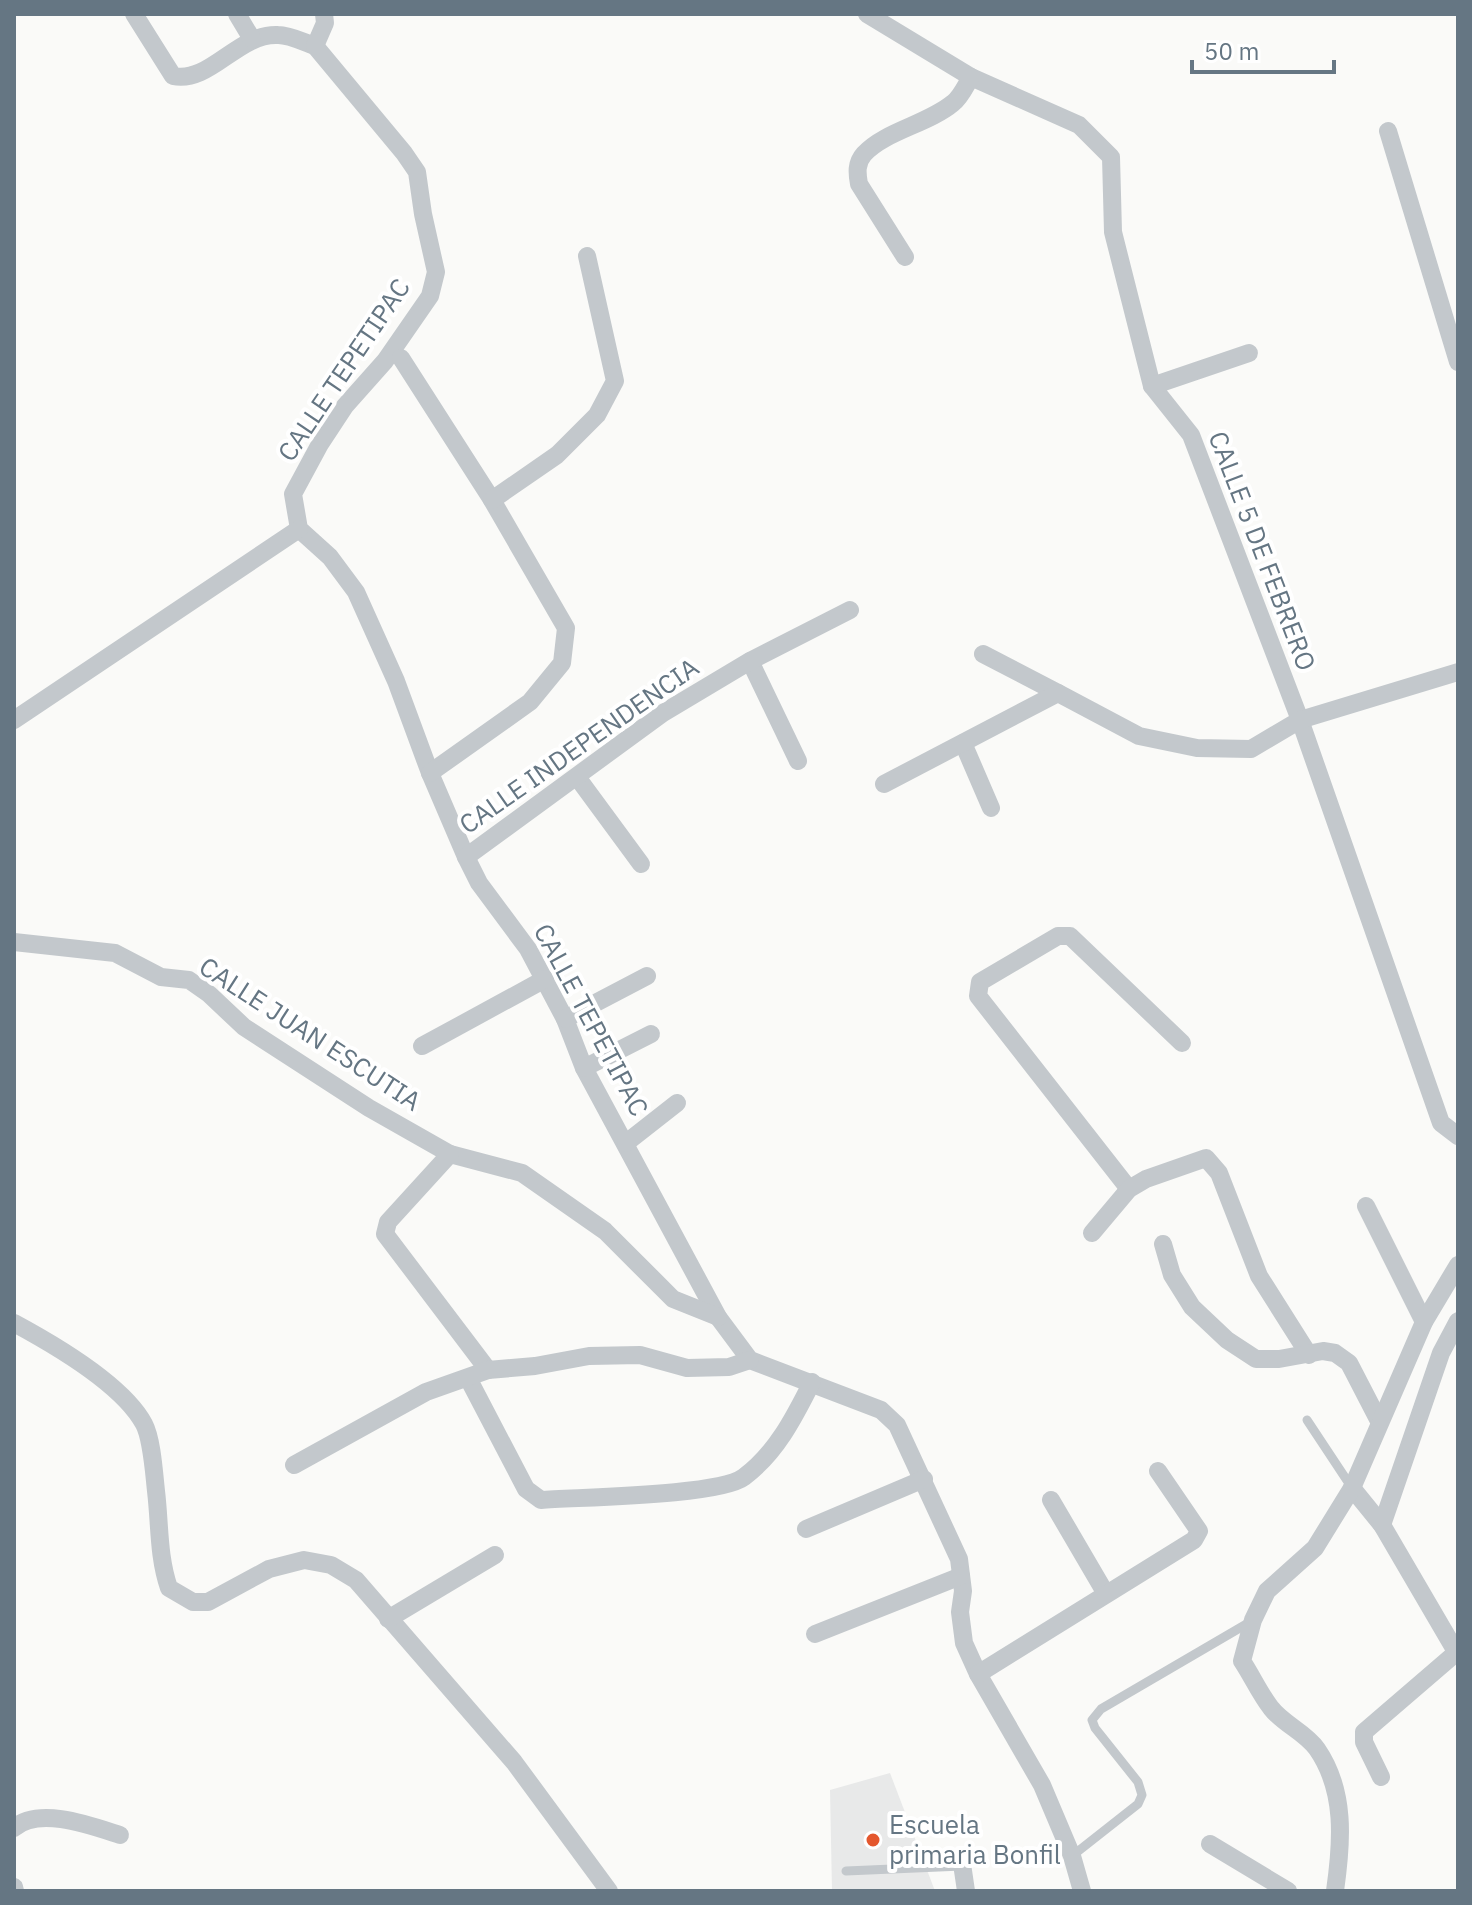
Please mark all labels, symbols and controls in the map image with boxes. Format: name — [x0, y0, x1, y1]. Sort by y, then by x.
scale bar — [1192, 24, 1334, 74]
text: 50 m — [1204, 35, 1259, 67]
street label: CALLE TEPETIPAC — [269, 272, 417, 467]
street label: CALLE 5 DE FEBRERO — [1202, 426, 1324, 675]
street label: CALLE INDEPENDENCIA — [452, 649, 705, 841]
street label: CALLE TEPETIPAC — [527, 917, 657, 1122]
street label: CALLE JUAN ESCUTIA — [193, 949, 428, 1118]
place label: Escuela primaria Bonfil — [889, 1807, 1061, 1871]
marker: Escuela primaria Bonfil — [864, 1831, 882, 1849]

